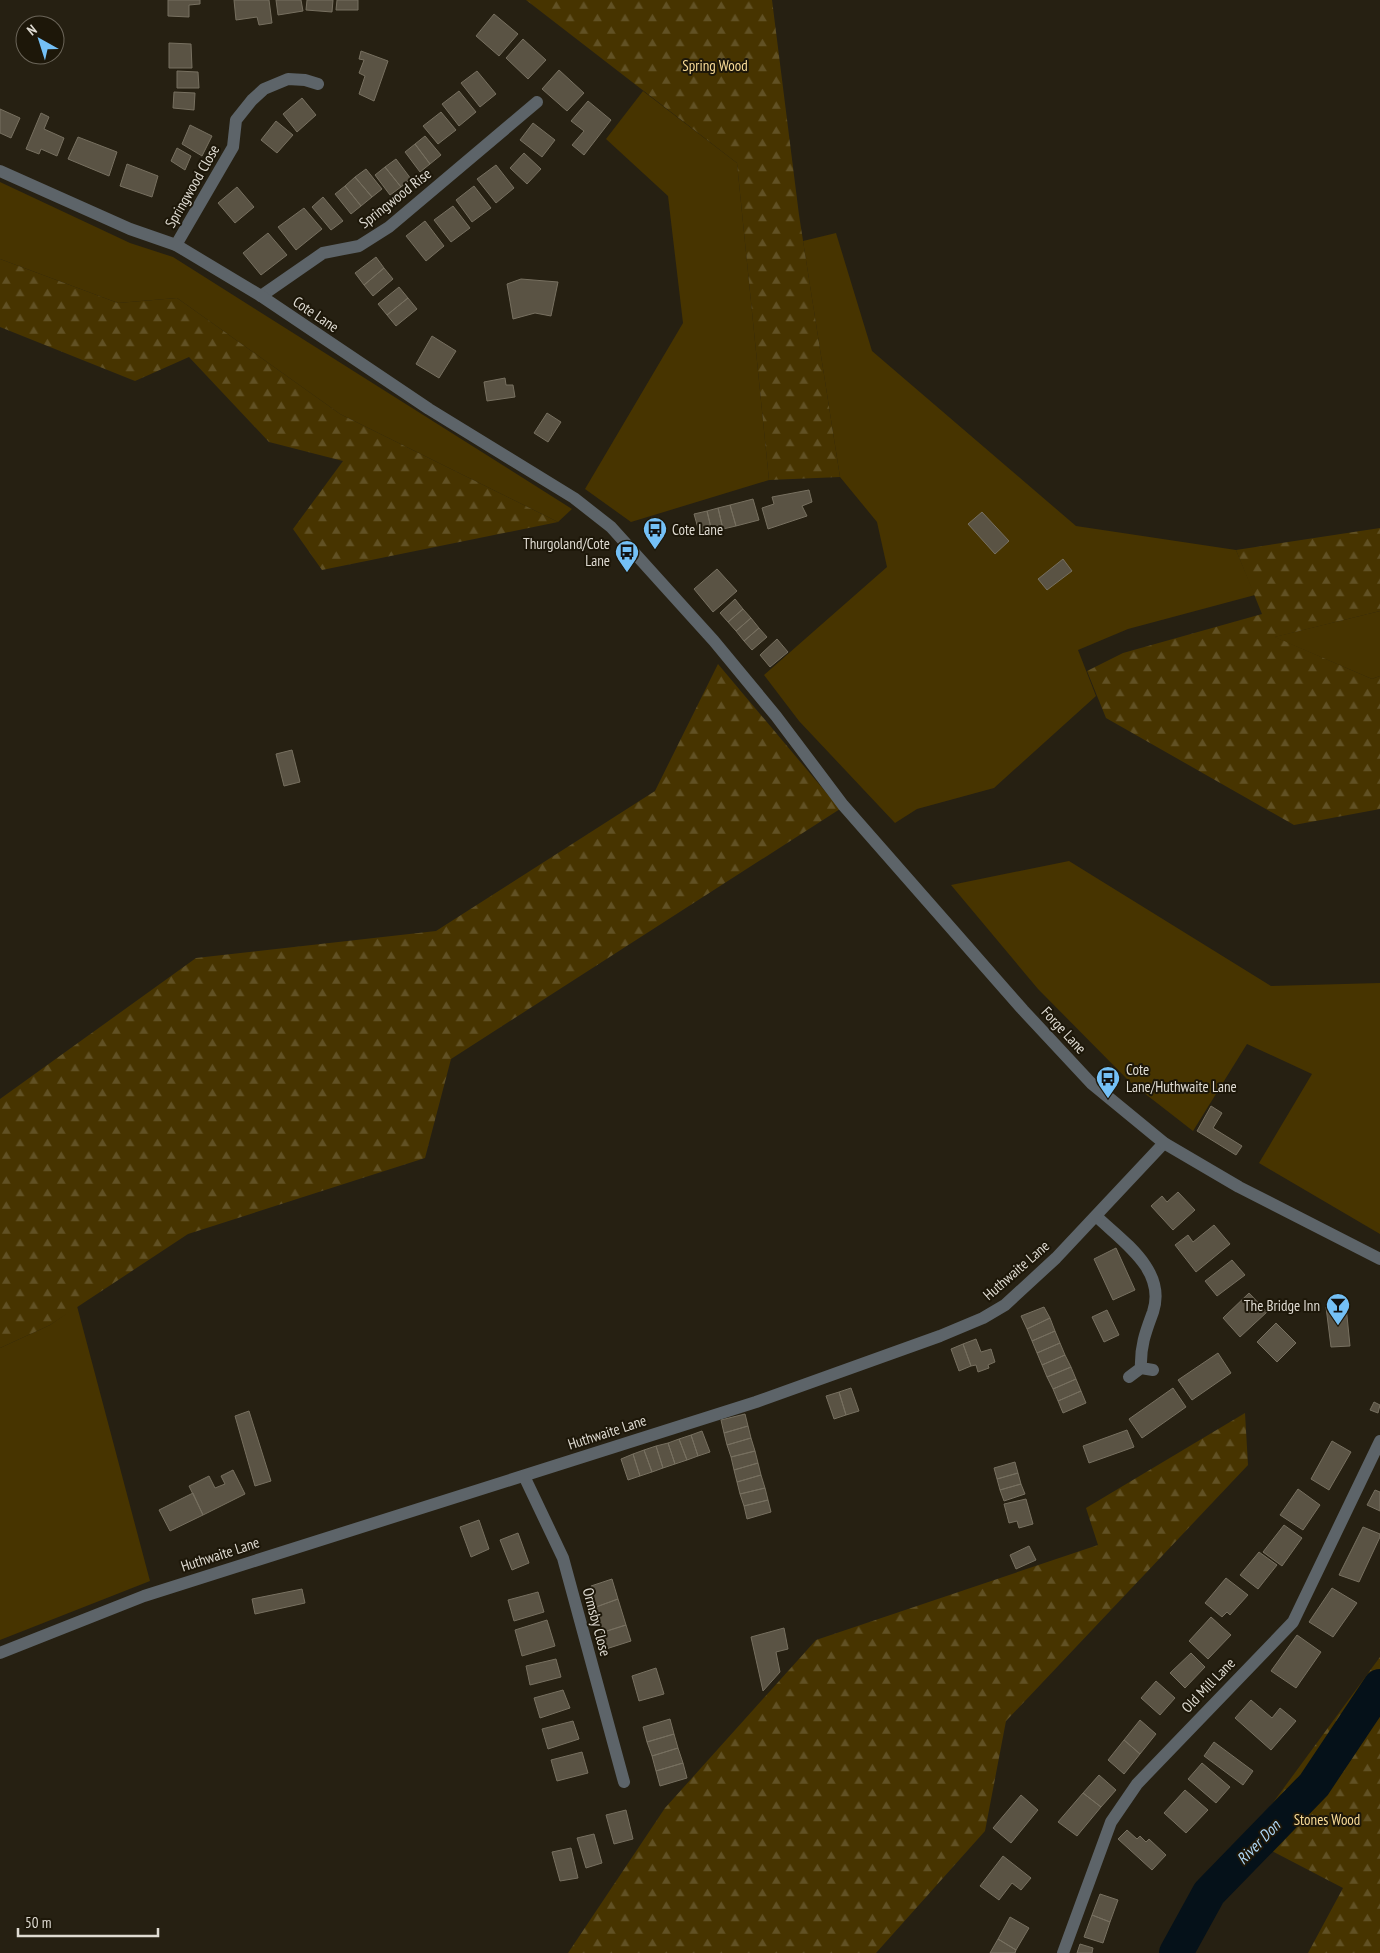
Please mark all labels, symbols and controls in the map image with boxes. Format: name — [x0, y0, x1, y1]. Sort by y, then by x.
north arrow — [15, 15, 65, 65]
text: N — [23, 21, 40, 39]
park label: Spring Wood — [682, 56, 748, 75]
street label: Springwood Close — [161, 141, 223, 231]
street label: Springwood Rise — [355, 164, 435, 232]
street label: Cote Lane — [290, 292, 342, 336]
bus stop icon: Cote Lane — [642, 516, 668, 550]
place label: Cote Lane — [672, 520, 723, 539]
place label: Thurgoland/Cote Lane — [523, 534, 610, 570]
bus stop icon: Thurgoland/Cote Lane — [614, 539, 640, 573]
street label: Forge Lane — [1037, 1003, 1091, 1057]
place label: Cote Lane/Huthwaite Lane — [1126, 1060, 1237, 1096]
bus stop icon: Cote Lane/Huthwaite Lane — [1095, 1065, 1121, 1099]
street label: Huthwaite Lane — [979, 1236, 1053, 1304]
bar icon: The Bridge Inn — [1325, 1292, 1351, 1326]
place label: The Bridge Inn — [1244, 1296, 1320, 1315]
street label: Huthwaite Lane — [565, 1410, 649, 1454]
street label: Huthwaite Lane — [178, 1532, 262, 1576]
street label: Ormsby Close — [579, 1586, 615, 1658]
street label: Old Mill Lane — [1177, 1654, 1239, 1716]
park label: Stones Wood — [1294, 1810, 1360, 1829]
water label: River Don — [1232, 1815, 1285, 1868]
scale bar — [18, 1906, 158, 1938]
text: 50 m — [25, 1913, 51, 1932]

